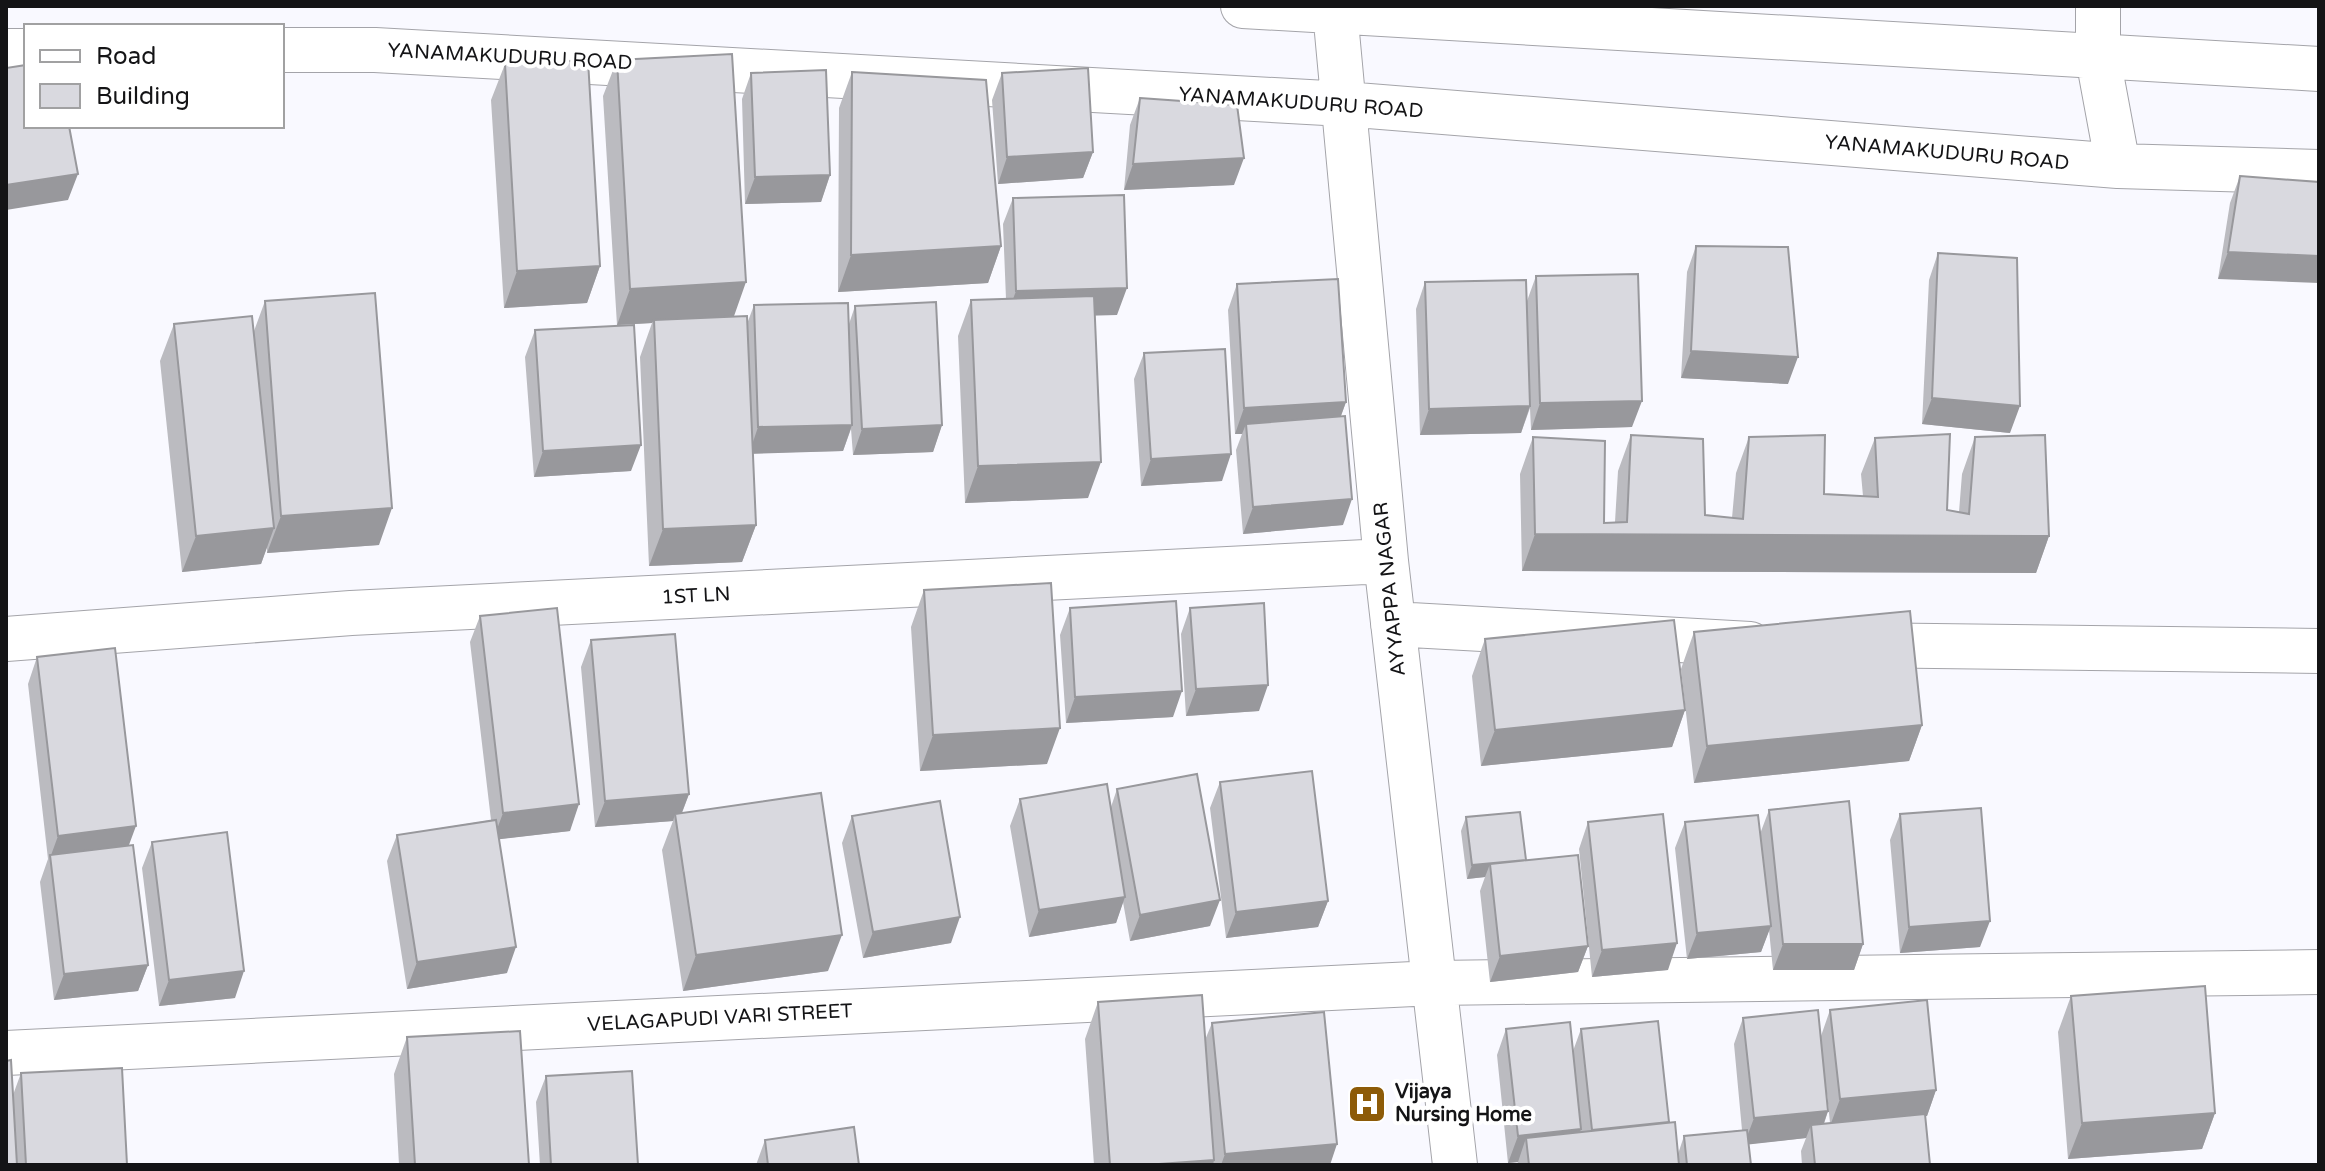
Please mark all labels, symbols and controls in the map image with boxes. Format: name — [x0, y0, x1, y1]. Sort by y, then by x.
legend — [24, 24, 284, 128]
street label: YANAMAKUDURU ROAD — [387, 39, 633, 75]
text: Road — [96, 42, 156, 71]
text: Building — [96, 82, 190, 111]
street label: YANAMAKUDURU ROAD — [1178, 82, 1424, 124]
street label: YANAMAKUDURU ROAD — [1824, 130, 2070, 176]
street label: AYYAPPA NAGAR — [1369, 501, 1411, 677]
street label: 1ST LN — [661, 582, 731, 610]
street label: VELAGAPUDI VARI STREET — [587, 999, 853, 1037]
place label: Vijaya Nursing Home — [1395, 1080, 1532, 1127]
hospital icon: Vijaya Nursing Home — [1346, 1083, 1388, 1125]

